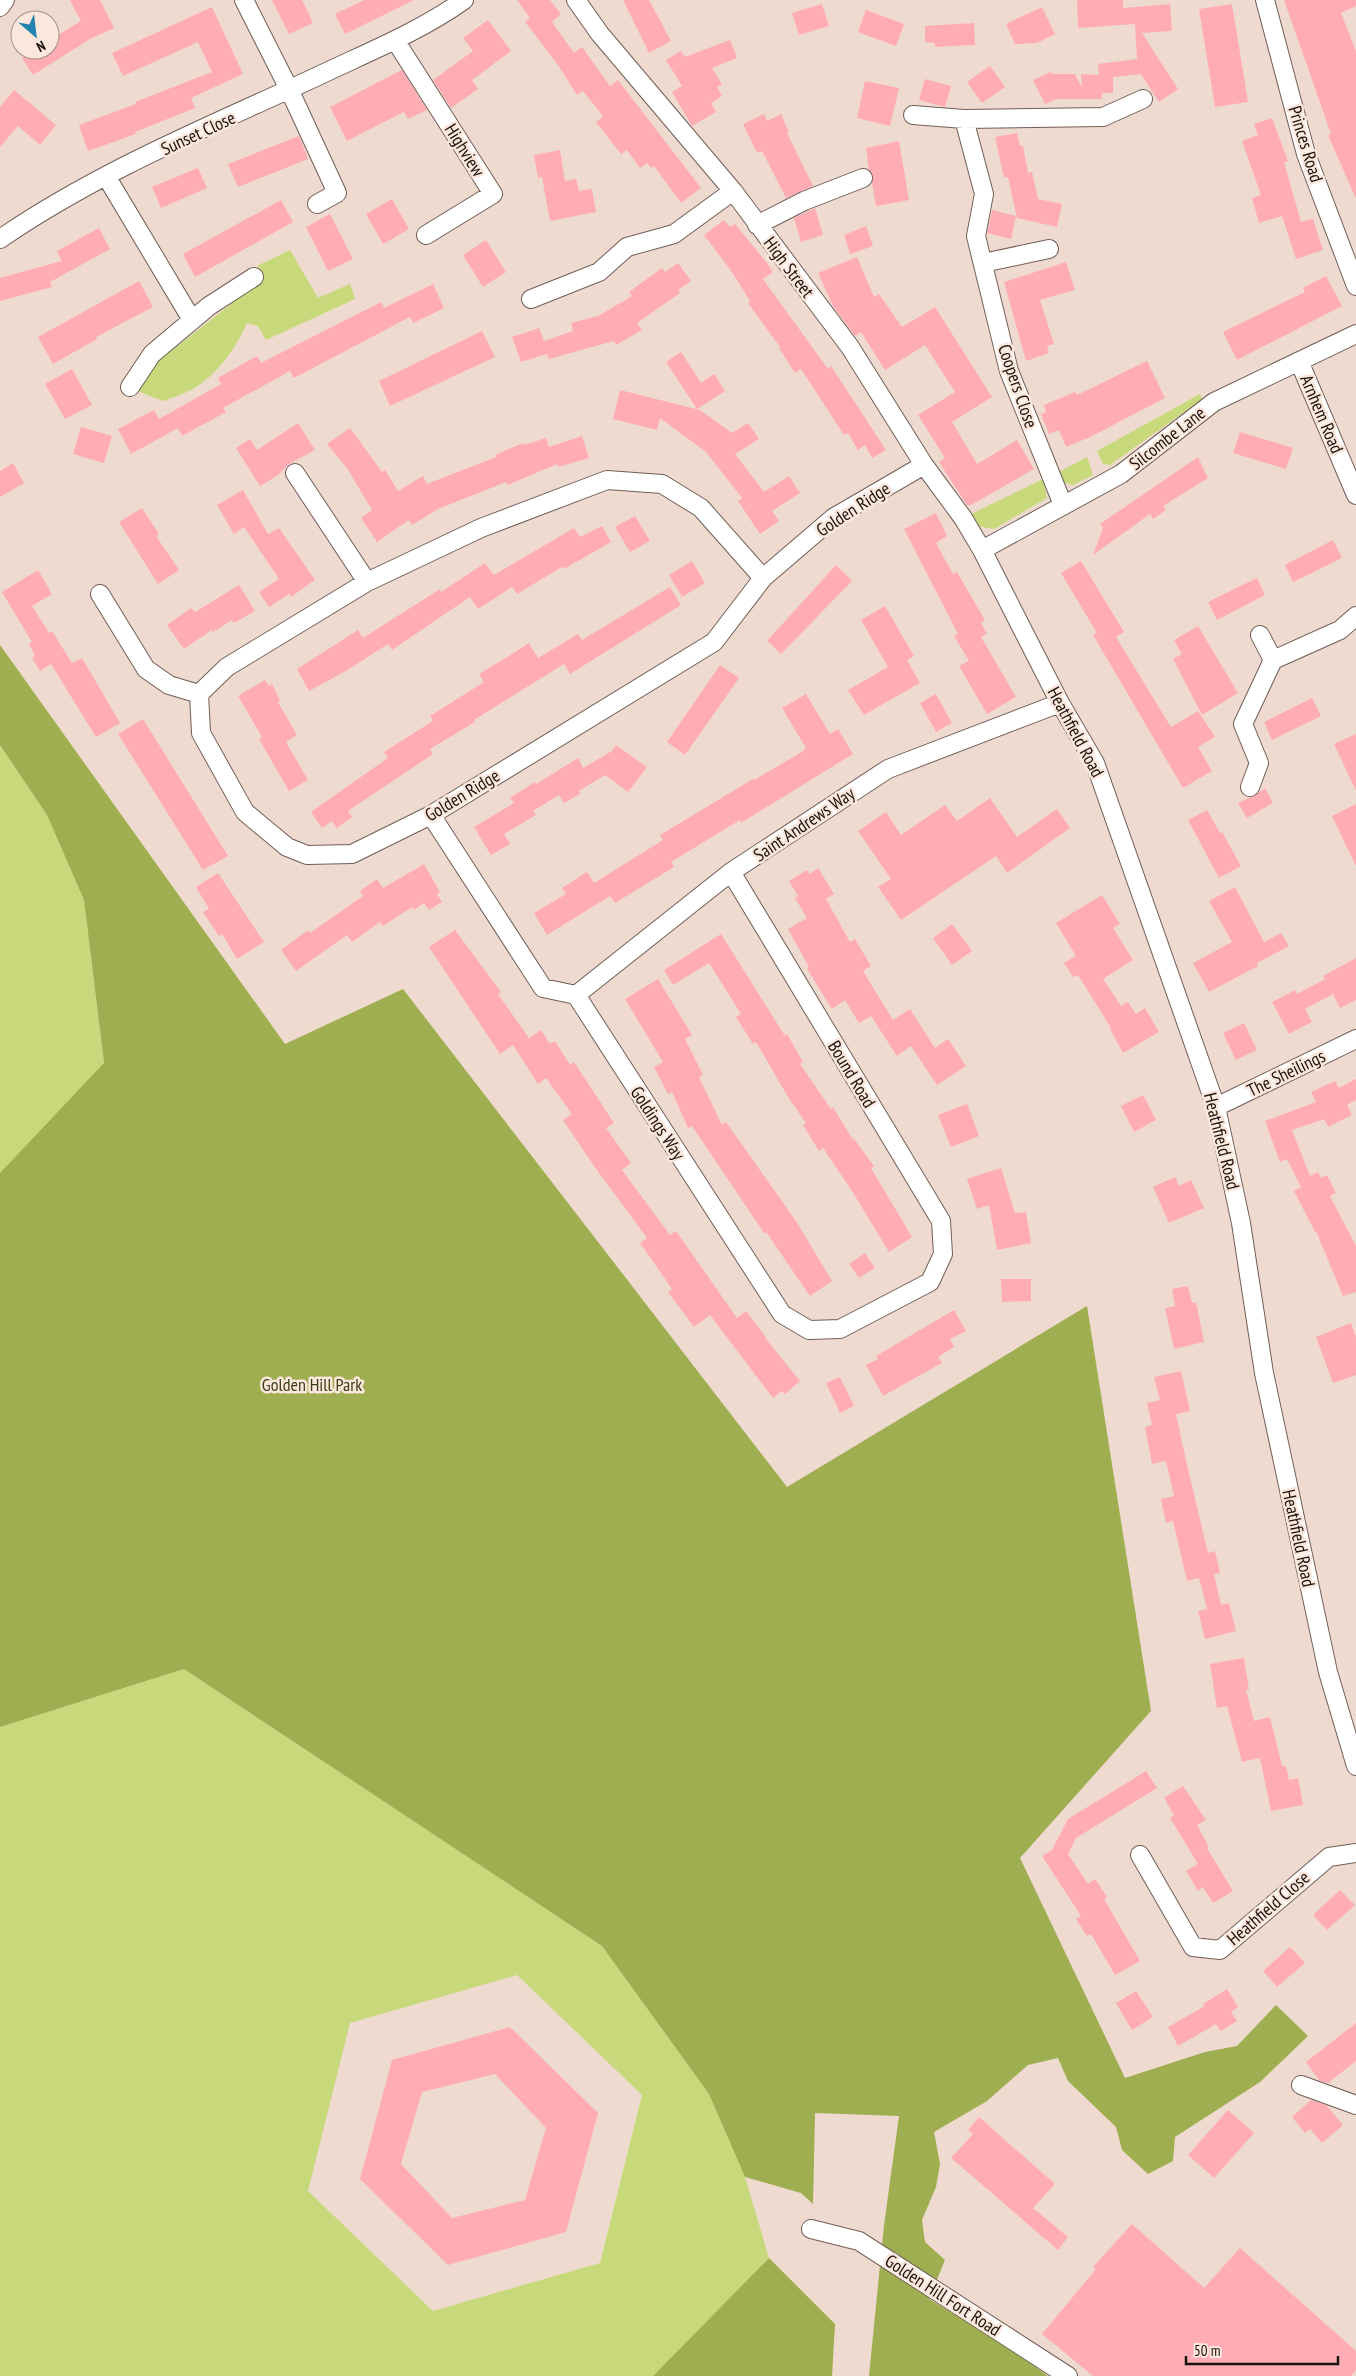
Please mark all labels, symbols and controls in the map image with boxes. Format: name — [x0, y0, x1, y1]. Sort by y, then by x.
north arrow — [10, 10, 60, 60]
text: N — [34, 37, 49, 56]
street label: Princes Road — [1284, 103, 1328, 185]
street label: Sunset Close — [157, 106, 239, 160]
street label: Highview — [440, 119, 490, 181]
street label: High Street — [759, 232, 819, 302]
street label: Coopers Close — [993, 341, 1043, 431]
street label: Arnhem Road — [1295, 371, 1349, 457]
street label: Silcombe Lane — [1124, 401, 1210, 475]
street label: Golden Ridge — [812, 477, 894, 541]
street label: Heathfield Road — [1043, 683, 1109, 781]
street label: Golden Ridge — [420, 764, 504, 826]
street label: Saint Andrews Way — [749, 782, 859, 866]
street label: Bound Road — [823, 1036, 881, 1112]
street label: The Sheilings — [1243, 1044, 1329, 1102]
street label: Goldings Way — [626, 1082, 690, 1164]
street label: Heathfield Road — [1199, 1090, 1245, 1192]
park label: Golden Hill Park — [262, 1373, 362, 1396]
street label: Heathfield Road — [1277, 1487, 1321, 1589]
street label: Heathfield Close — [1222, 1866, 1314, 1950]
street label: Golden Hill Fort Road — [881, 2249, 1005, 2341]
scale bar — [1186, 2334, 1338, 2366]
text: 50 m — [1194, 2341, 1220, 2360]

